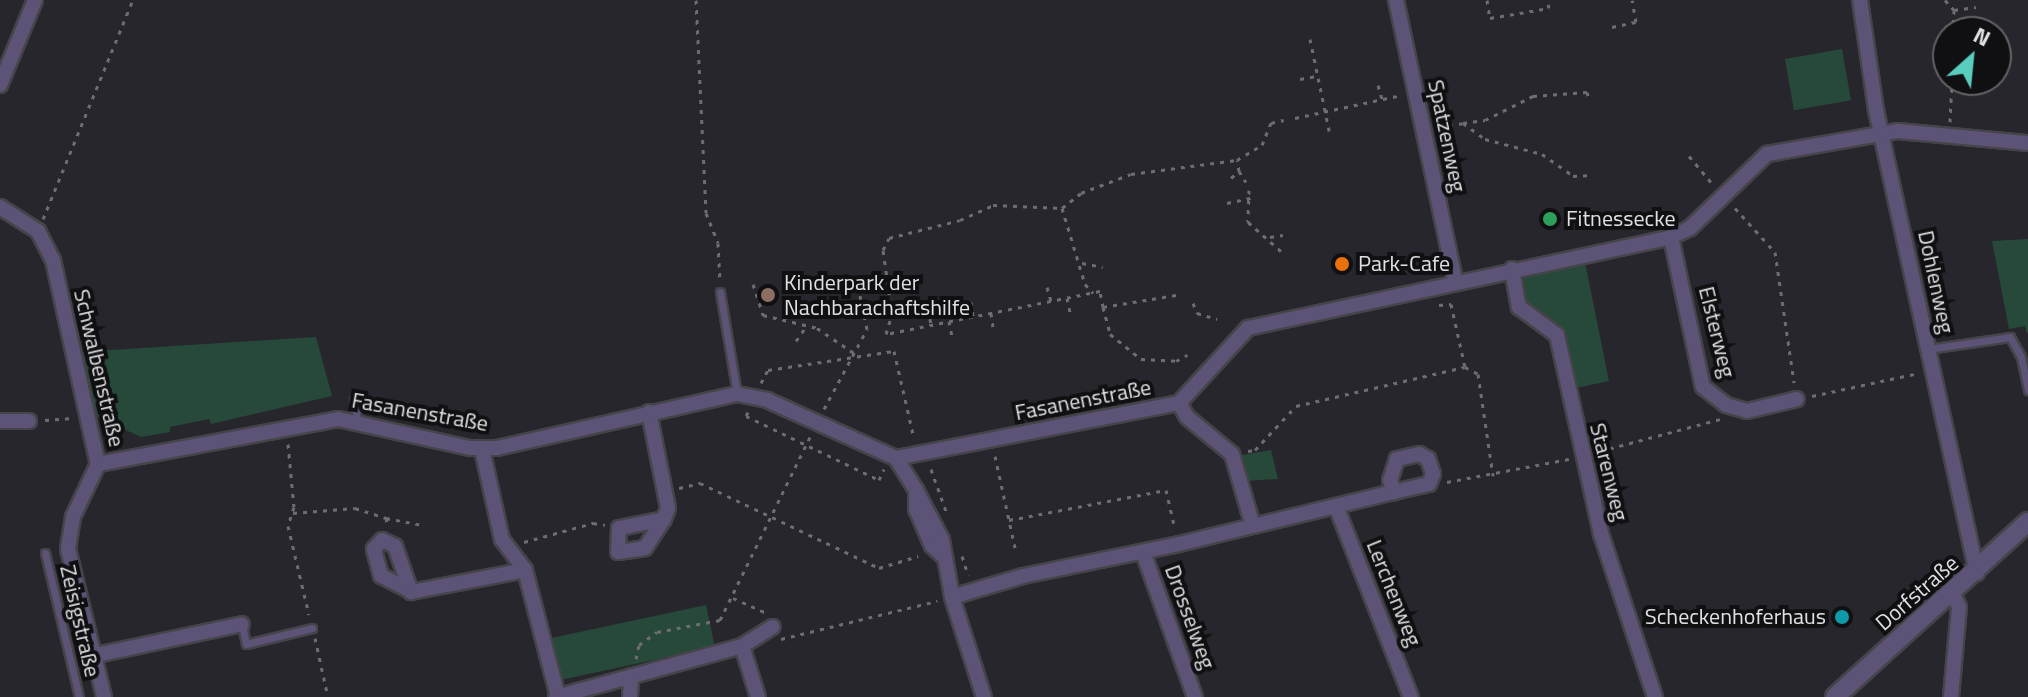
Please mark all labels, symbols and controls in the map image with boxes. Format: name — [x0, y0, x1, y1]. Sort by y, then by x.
north arrow — [1932, 16, 2012, 96]
text: N — [1967, 18, 1996, 55]
street label: Spatzenweg — [1422, 77, 1472, 195]
place label: Fitnessecke — [1566, 206, 1676, 232]
marker: Fitnessecke — [1541, 210, 1559, 228]
street label: Dohlenweg — [1912, 228, 1960, 336]
place label: Park-Cafe — [1358, 251, 1450, 277]
marker: Park-Cafe — [1333, 255, 1351, 273]
place label: Kinderpark der Nachbarachaftshilfe — [784, 269, 970, 320]
street label: Elsterweg — [1693, 284, 1741, 380]
marker: Kinderpark der Nachbarachaftshilfe — [759, 286, 777, 304]
street label: Schwalbenstraße — [68, 287, 130, 449]
street label: Fasanenstraße — [1013, 374, 1153, 426]
street label: Fasanenstraße — [350, 387, 490, 437]
street label: Starenweg — [1584, 420, 1634, 524]
street label: Lerchenweg — [1361, 536, 1427, 650]
street label: Dorfstraße — [1870, 550, 1964, 636]
street label: Drosselweg — [1159, 561, 1221, 673]
street label: Zeisigstraße — [54, 562, 106, 680]
place label: Scheckenhoferhaus — [1645, 604, 1826, 630]
marker: Scheckenhoferhaus — [1833, 608, 1851, 626]

